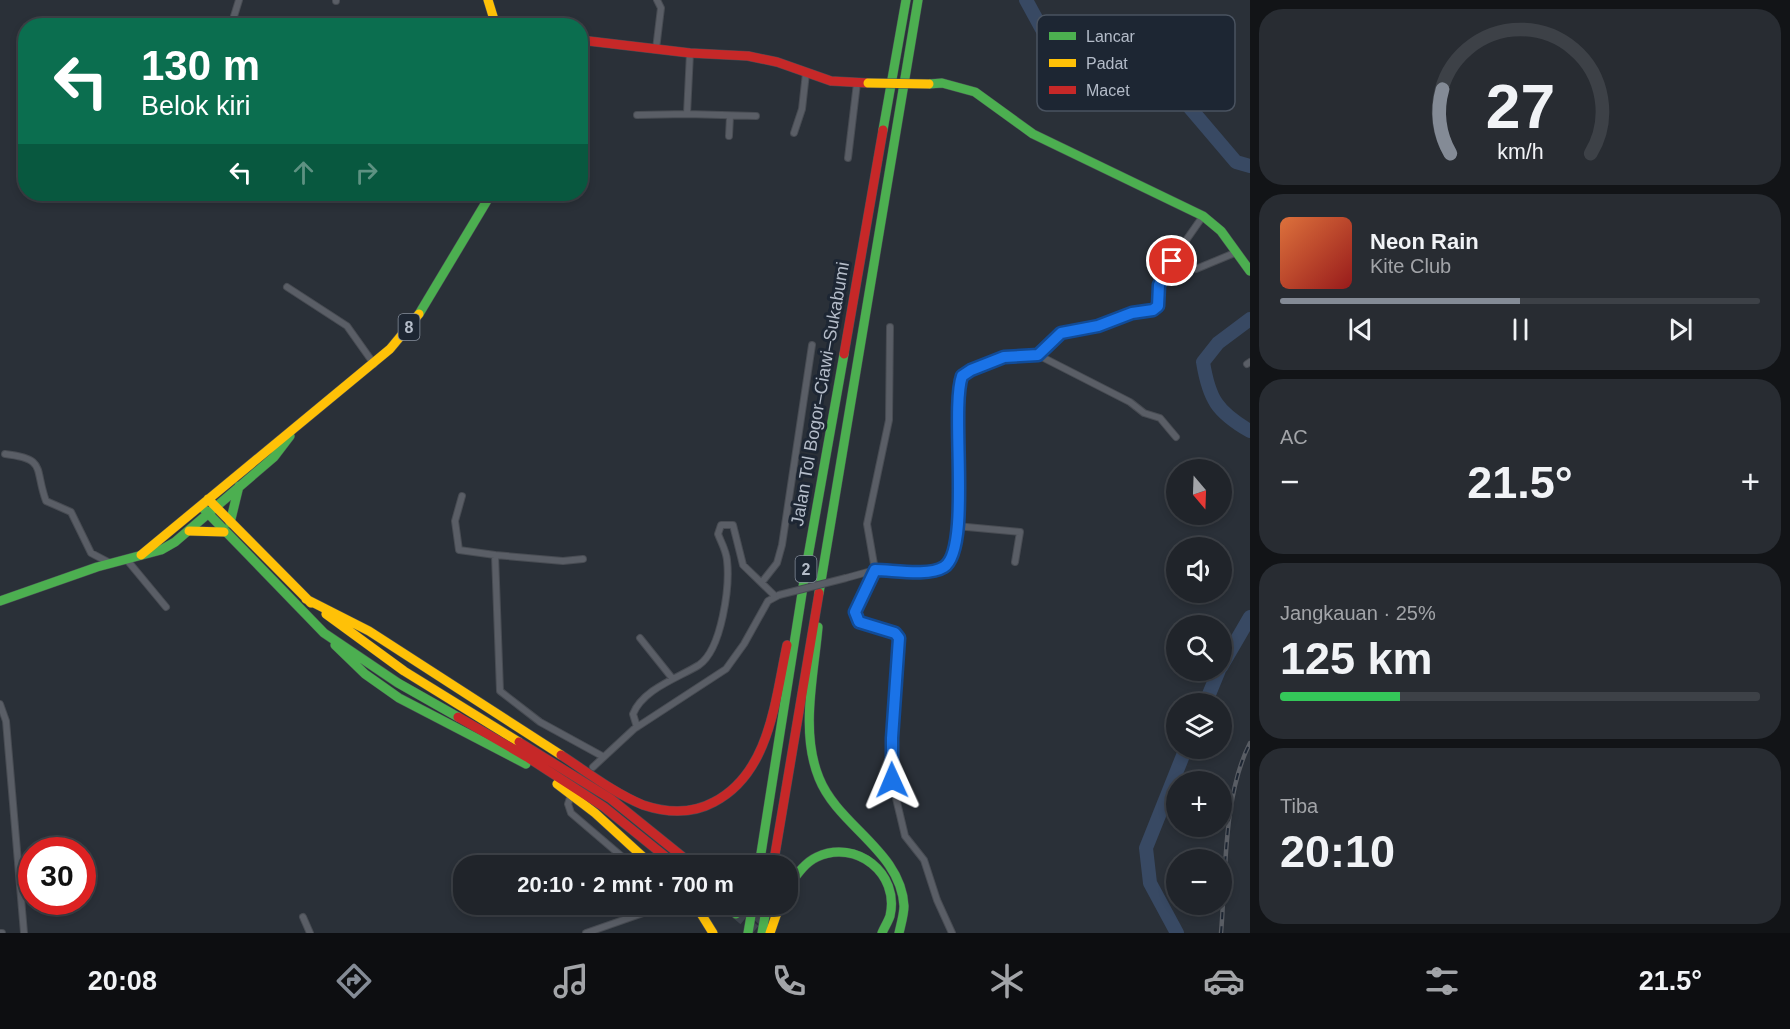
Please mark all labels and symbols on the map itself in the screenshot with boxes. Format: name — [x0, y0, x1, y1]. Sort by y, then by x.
legend — [1037, 15, 1235, 111]
text: Lancar — [1086, 28, 1136, 45]
text: Padat — [1086, 55, 1128, 72]
text: Macet — [1086, 82, 1130, 99]
pin — [1146, 235, 1197, 286]
street label: Jalan Tol Bogor–Ciawi–Sukabumi — [787, 260, 853, 528]
road number: 8 — [398, 314, 420, 340]
north arrow — [1166, 459, 1232, 525]
road number: 2 — [796, 556, 816, 582]
position arrow — [860, 748, 924, 812]
speed limit sign: 30 — [18, 837, 96, 915]

